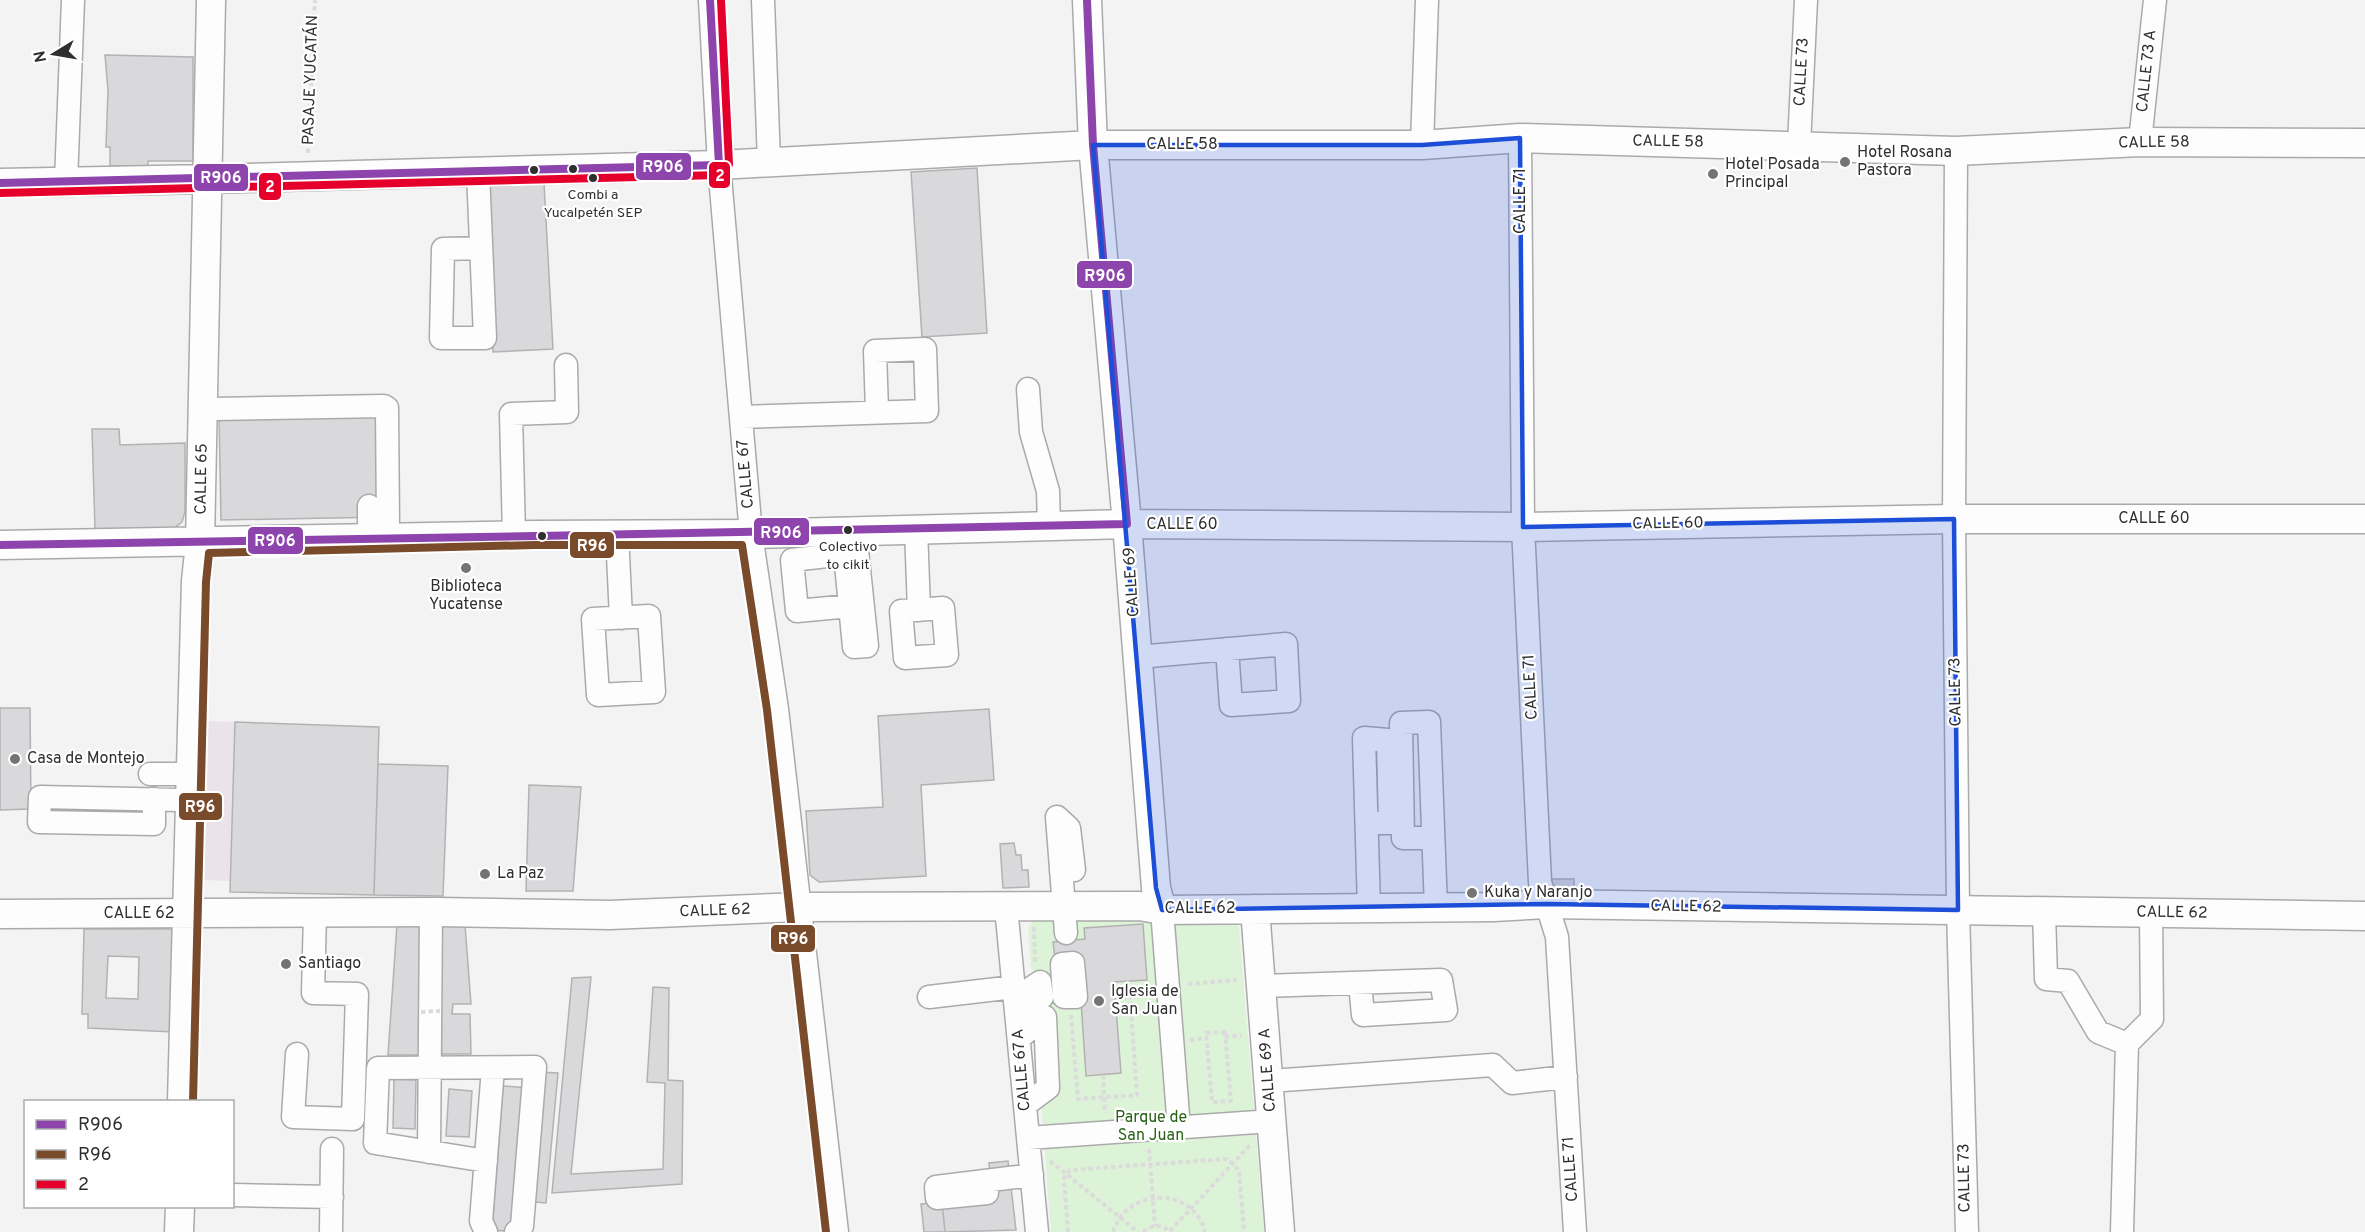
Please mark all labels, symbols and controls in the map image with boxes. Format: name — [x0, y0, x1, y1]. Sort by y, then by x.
street label: PASAJE YUCATÁN — [297, 15, 323, 145]
north arrow — [24, 24, 84, 84]
street label: CALLE 73 A — [2133, 29, 2161, 113]
street label: CALLE 73 — [1790, 37, 1814, 107]
text: N — [30, 49, 52, 64]
street label: CALLE 58 — [1632, 131, 1704, 153]
street label: CALLE 58 — [2118, 132, 2190, 154]
street label: CALLE 58 — [1146, 135, 1218, 155]
place label: Hotel Rosana Pastora — [1857, 143, 1952, 181]
line badge: R906 — [635, 152, 692, 181]
place label: Hotel Posada Principal — [1725, 155, 1820, 193]
marker: Hotel Rosana Pastora — [1838, 155, 1852, 169]
text: R906 — [642, 158, 684, 178]
line badge: 2 — [708, 161, 731, 189]
line badge: R906 — [193, 163, 249, 192]
unlabelled marker — [567, 163, 579, 175]
unlabelled marker — [528, 164, 540, 176]
text: 2 — [715, 167, 725, 187]
marker: Hotel Posada Principal — [1706, 167, 1720, 181]
street label: CALLE 71 — [1511, 168, 1531, 234]
text: R906 — [200, 169, 242, 189]
line badge: 2 — [258, 172, 282, 201]
marker: Combi a Yucalpetén SEP — [587, 172, 599, 184]
text: 2 — [265, 178, 275, 198]
place label: Combi a Yucalpetén SEP — [544, 187, 643, 222]
line badge: R906 — [1076, 260, 1133, 289]
text: R906 — [1084, 267, 1126, 287]
street label: CALLE 67 — [733, 439, 759, 509]
street label: CALLE 65 — [191, 443, 213, 515]
street label: CALLE 60 — [2118, 509, 2190, 529]
street label: CALLE 60 — [1632, 513, 1704, 535]
street label: CALLE 60 — [1146, 515, 1218, 535]
line badge: R906 — [753, 517, 810, 546]
text: R906 — [760, 524, 802, 544]
marker: Colectivo to cikit — [842, 524, 854, 536]
line badge: R906 — [247, 526, 304, 555]
unlabelled marker — [536, 530, 548, 542]
line badge: R96 — [569, 531, 615, 559]
text: R906 — [254, 532, 296, 552]
text: R96 — [577, 537, 607, 557]
place label: Colectivo to cikit — [819, 539, 878, 574]
street label: CALLE 69 — [1120, 546, 1144, 618]
marker: Biblioteca Yucatense — [459, 561, 473, 575]
place label: Biblioteca Yucatense — [429, 577, 503, 615]
street label: CALLE 71 — [1519, 654, 1543, 720]
street label: CALLE 73 — [1945, 657, 1967, 727]
place label: Casa de Montejo — [27, 749, 145, 769]
marker: Casa de Montejo — [8, 752, 22, 766]
line badge: R96 — [178, 792, 223, 821]
text: R96 — [185, 798, 215, 818]
place label: La Paz — [497, 864, 544, 884]
marker: La Paz — [478, 867, 492, 881]
place label: Kuka y Naranjo — [1484, 883, 1593, 903]
marker: Kuka y Naranjo — [1465, 886, 1479, 900]
street label: CALLE 62 — [1650, 896, 1722, 918]
street label: CALLE 62 — [1164, 899, 1236, 919]
street label: CALLE 62 — [679, 900, 751, 922]
street label: CALLE 62 — [2136, 902, 2208, 924]
street label: CALLE 62 — [103, 904, 175, 924]
line badge: R96 — [770, 924, 816, 953]
text: R96 — [778, 930, 808, 950]
place label: Santiago — [298, 954, 361, 974]
marker: Santiago — [279, 957, 293, 971]
place label: Iglesia de San Juan — [1111, 982, 1179, 1020]
marker: Iglesia de San Juan — [1092, 994, 1106, 1008]
street label: CALLE 69 A — [1255, 1027, 1281, 1113]
street label: CALLE 67 A — [1008, 1028, 1036, 1112]
legend — [24, 1100, 234, 1208]
park label: Parque de San Juan — [1115, 1108, 1187, 1146]
text: R906 — [78, 1114, 123, 1137]
street label: CALLE 71 — [1559, 1135, 1583, 1203]
street label: CALLE 73 — [1954, 1143, 1976, 1213]
text: R96 — [78, 1144, 111, 1167]
text: 2 — [78, 1174, 89, 1197]

